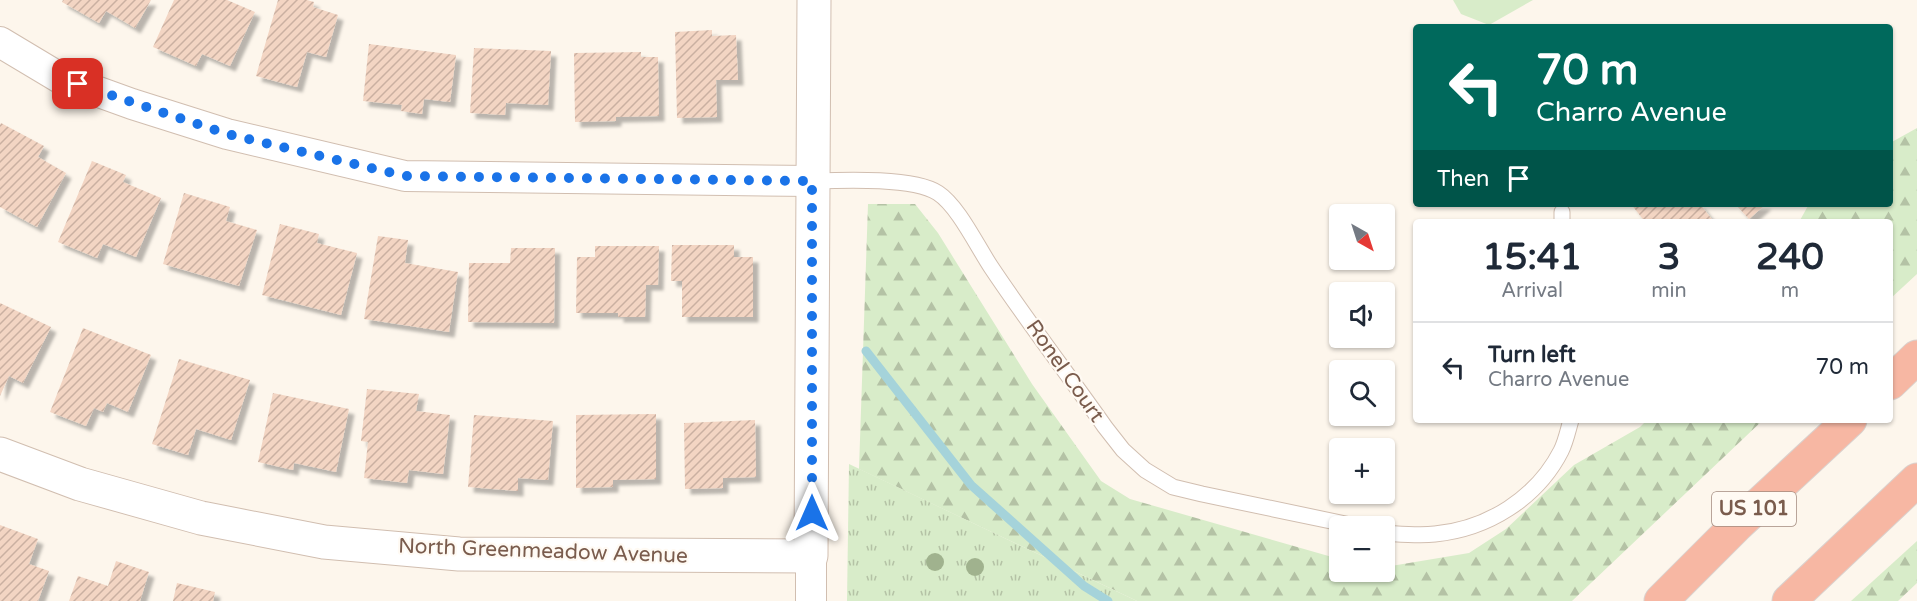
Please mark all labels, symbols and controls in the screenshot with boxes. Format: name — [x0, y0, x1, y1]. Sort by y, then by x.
text: 70 m — [1536, 45, 1638, 96]
icon: left — [1437, 48, 1515, 126]
pin — [52, 58, 103, 109]
icon: arrive — [61, 67, 94, 100]
text: Charro Avenue — [1536, 96, 1727, 129]
icon: arrive — [1502, 162, 1535, 195]
text: Then — [1437, 166, 1490, 192]
north arrow — [1329, 204, 1395, 270]
map controls — [1329, 204, 1395, 582]
text: 15:41 — [1482, 236, 1582, 279]
text: 3 — [1658, 236, 1680, 279]
text: 240 — [1756, 236, 1824, 279]
text: Arrival — [1501, 279, 1563, 303]
text: min — [1651, 279, 1687, 303]
text: m — [1781, 279, 1799, 303]
button: sound — [1329, 282, 1395, 348]
street label: Ronel Court — [1021, 315, 1109, 427]
text: Turn left — [1488, 342, 1576, 368]
icon: left — [1437, 351, 1470, 384]
text: 70 m — [1815, 354, 1869, 380]
button: search — [1329, 360, 1395, 426]
text: Charro Avenue — [1488, 368, 1629, 392]
button: + — [1329, 438, 1395, 504]
position arrow — [780, 481, 844, 545]
road number: US 101 — [1712, 492, 1796, 526]
button: − — [1329, 516, 1395, 582]
street label: North Greenmeadow Avenue — [398, 533, 688, 569]

